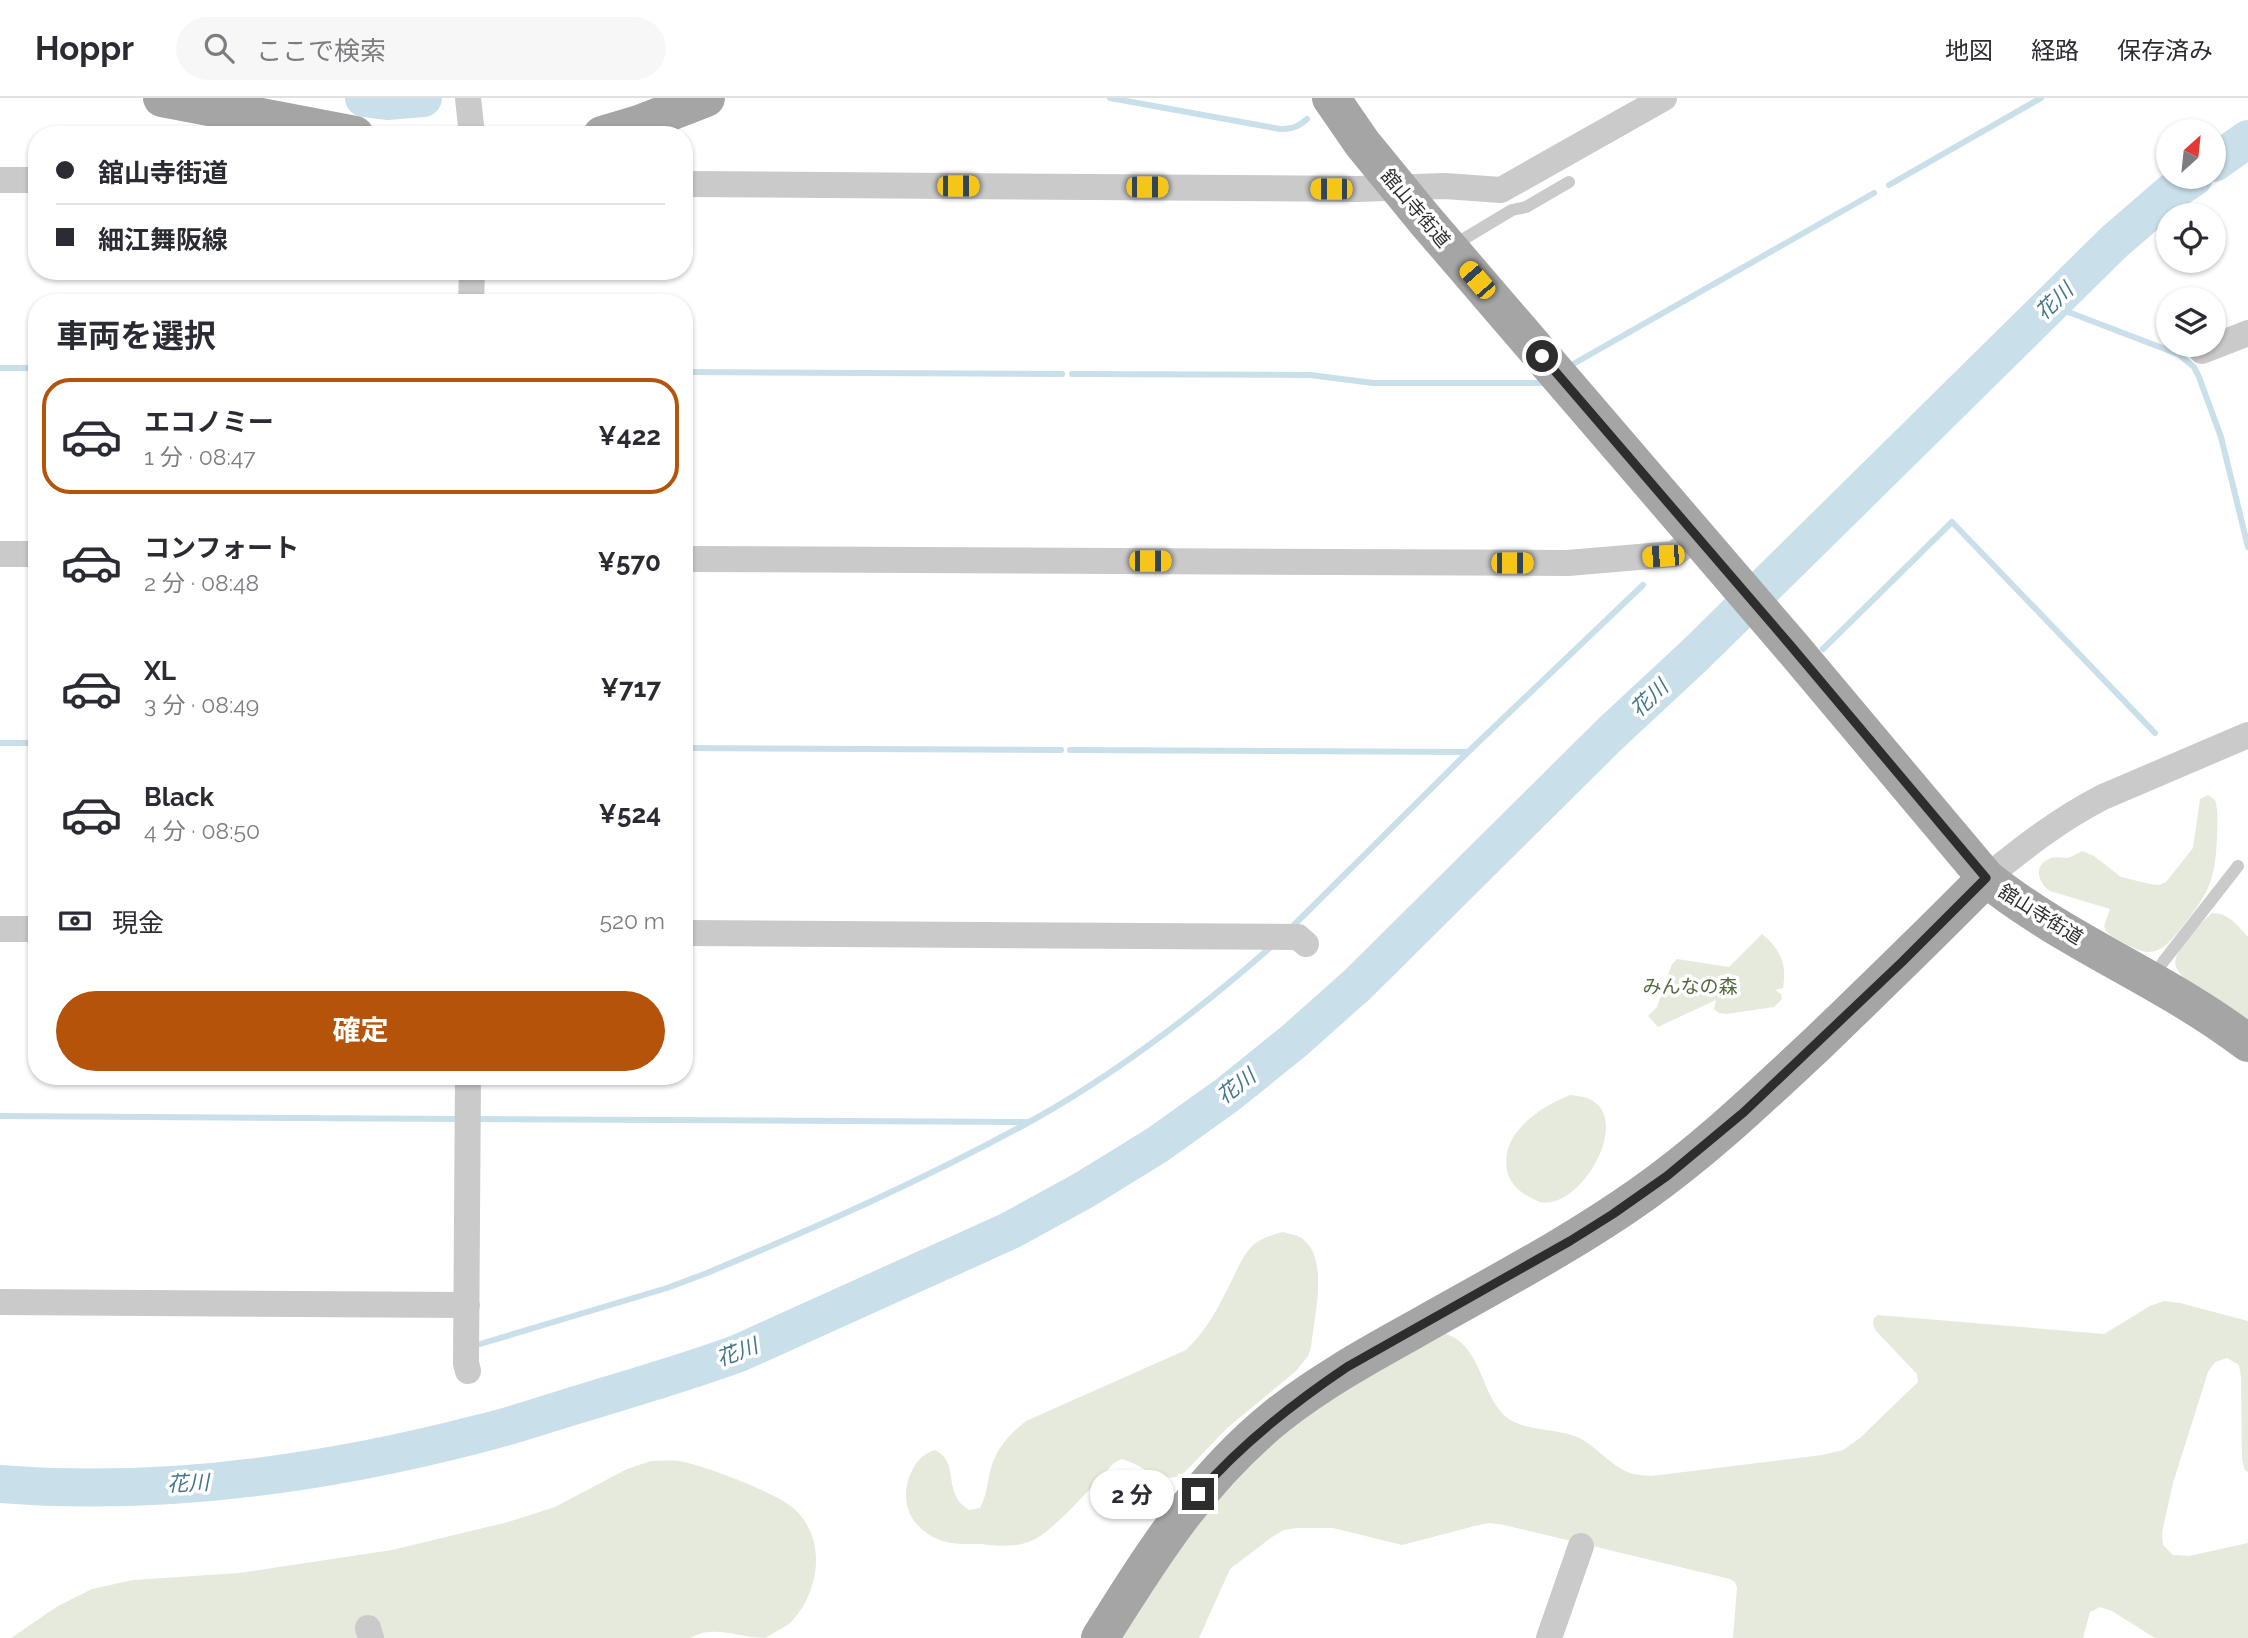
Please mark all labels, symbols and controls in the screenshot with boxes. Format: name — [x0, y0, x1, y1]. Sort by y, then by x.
search box — [176, 17, 666, 80]
text: Hoppr — [35, 29, 134, 68]
icon: search — [200, 29, 238, 67]
text: ここで検索 — [256, 36, 386, 66]
text: 地図 — [1945, 36, 1993, 65]
text: 経路 — [2031, 36, 2079, 65]
text: 保存済み — [2117, 36, 2213, 65]
north arrow — [2156, 119, 2226, 189]
map controls — [2156, 119, 2226, 357]
text: 舘山寺街道 — [98, 158, 228, 188]
street label: 舘山寺街道 — [1377, 165, 1455, 251]
car — [938, 176, 980, 197]
car — [1127, 177, 1169, 198]
car — [1311, 179, 1353, 200]
button: locate — [2156, 203, 2226, 273]
text: 細江舞阪線 — [98, 225, 228, 255]
car — [1456, 257, 1499, 303]
water label: 花川 — [2030, 276, 2079, 325]
button: layers — [2156, 287, 2226, 357]
text: 車両を選択 — [56, 317, 216, 354]
route start — [1526, 340, 1558, 372]
icon: car — [60, 405, 123, 468]
text: エコノミー — [144, 407, 274, 437]
text: ¥422 — [598, 421, 661, 451]
text: 1 分 · 08:47 — [144, 443, 256, 470]
icon: car — [60, 531, 123, 594]
text: コンフォート — [144, 533, 299, 563]
car — [1642, 544, 1685, 568]
text: ¥570 — [598, 547, 661, 577]
car — [1130, 551, 1172, 572]
car — [1492, 553, 1534, 574]
text: 2 分 · 08:48 — [144, 569, 259, 596]
text: XL — [144, 656, 176, 686]
icon: car — [60, 657, 123, 720]
text: ¥717 — [600, 673, 661, 703]
water label: 花川 — [1625, 673, 1674, 722]
text: 3 分 · 08:49 — [144, 691, 259, 718]
text: Black — [144, 782, 214, 812]
icon: car — [60, 783, 123, 846]
text: ¥524 — [599, 799, 661, 829]
text: 4 分 · 08:50 — [144, 817, 260, 844]
street label: 舘山寺街道 — [1995, 879, 2087, 949]
icon: cash — [56, 902, 94, 940]
text: 520 m — [599, 907, 665, 934]
text: 現金 — [112, 908, 164, 938]
park label: みんなの森 — [1642, 975, 1738, 997]
button: 確定 — [56, 991, 665, 1071]
water label: 花川 — [1212, 1062, 1262, 1109]
water label: 花川 — [713, 1332, 763, 1371]
water label: 花川 — [166, 1469, 212, 1497]
callout: 2 分 — [1090, 1470, 1174, 1518]
route end — [1182, 1478, 1214, 1510]
text: 2 分 — [1111, 1481, 1153, 1508]

